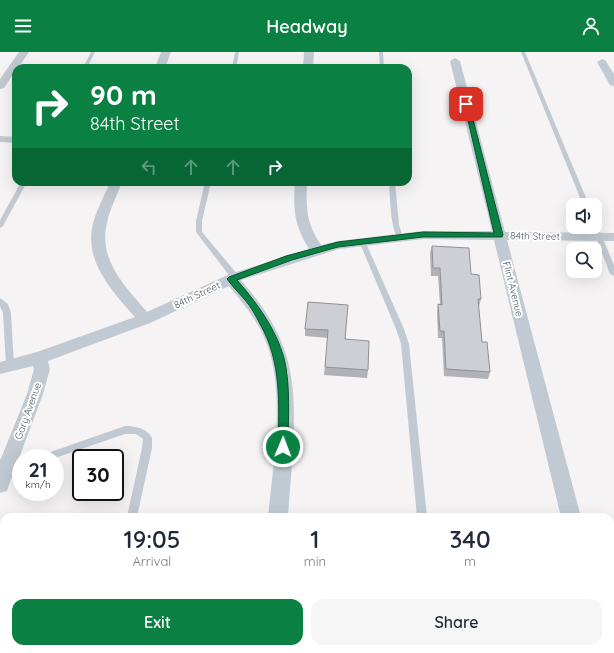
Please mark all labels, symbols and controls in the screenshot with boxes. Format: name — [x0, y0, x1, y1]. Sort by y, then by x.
icon: menu — [12, 15, 34, 37]
text: Headway — [266, 15, 348, 38]
icon: person — [580, 15, 602, 37]
text: 90 m — [90, 77, 157, 112]
icon: right — [24, 80, 76, 132]
pin — [449, 87, 483, 121]
icon: arrive — [455, 93, 477, 115]
text: 84th Street — [90, 112, 180, 135]
icon: left — [138, 156, 160, 178]
icon: ahead — [180, 156, 202, 178]
icon: ahead — [222, 156, 244, 178]
icon: right — [264, 156, 286, 178]
map controls — [566, 198, 602, 278]
button: sound — [566, 198, 602, 234]
street label: 84th Street — [510, 229, 561, 243]
button: search — [566, 242, 602, 278]
street label: Flint Avenue — [500, 260, 526, 318]
street label: 84th Street — [172, 278, 223, 311]
street label: Gary Avenue — [12, 380, 44, 441]
position arrow — [262, 426, 304, 468]
speed limit sign: 30 — [72, 449, 124, 501]
text: 21 — [28, 457, 48, 482]
text: km/h — [25, 478, 51, 491]
text: 19:05 — [124, 524, 180, 554]
text: 1 — [310, 524, 319, 554]
text: 340 — [449, 524, 490, 554]
text: Arrival — [132, 553, 171, 569]
text: min — [304, 553, 326, 569]
text: m — [464, 553, 476, 569]
button: Exit — [12, 599, 303, 645]
button: Share — [311, 599, 602, 645]

